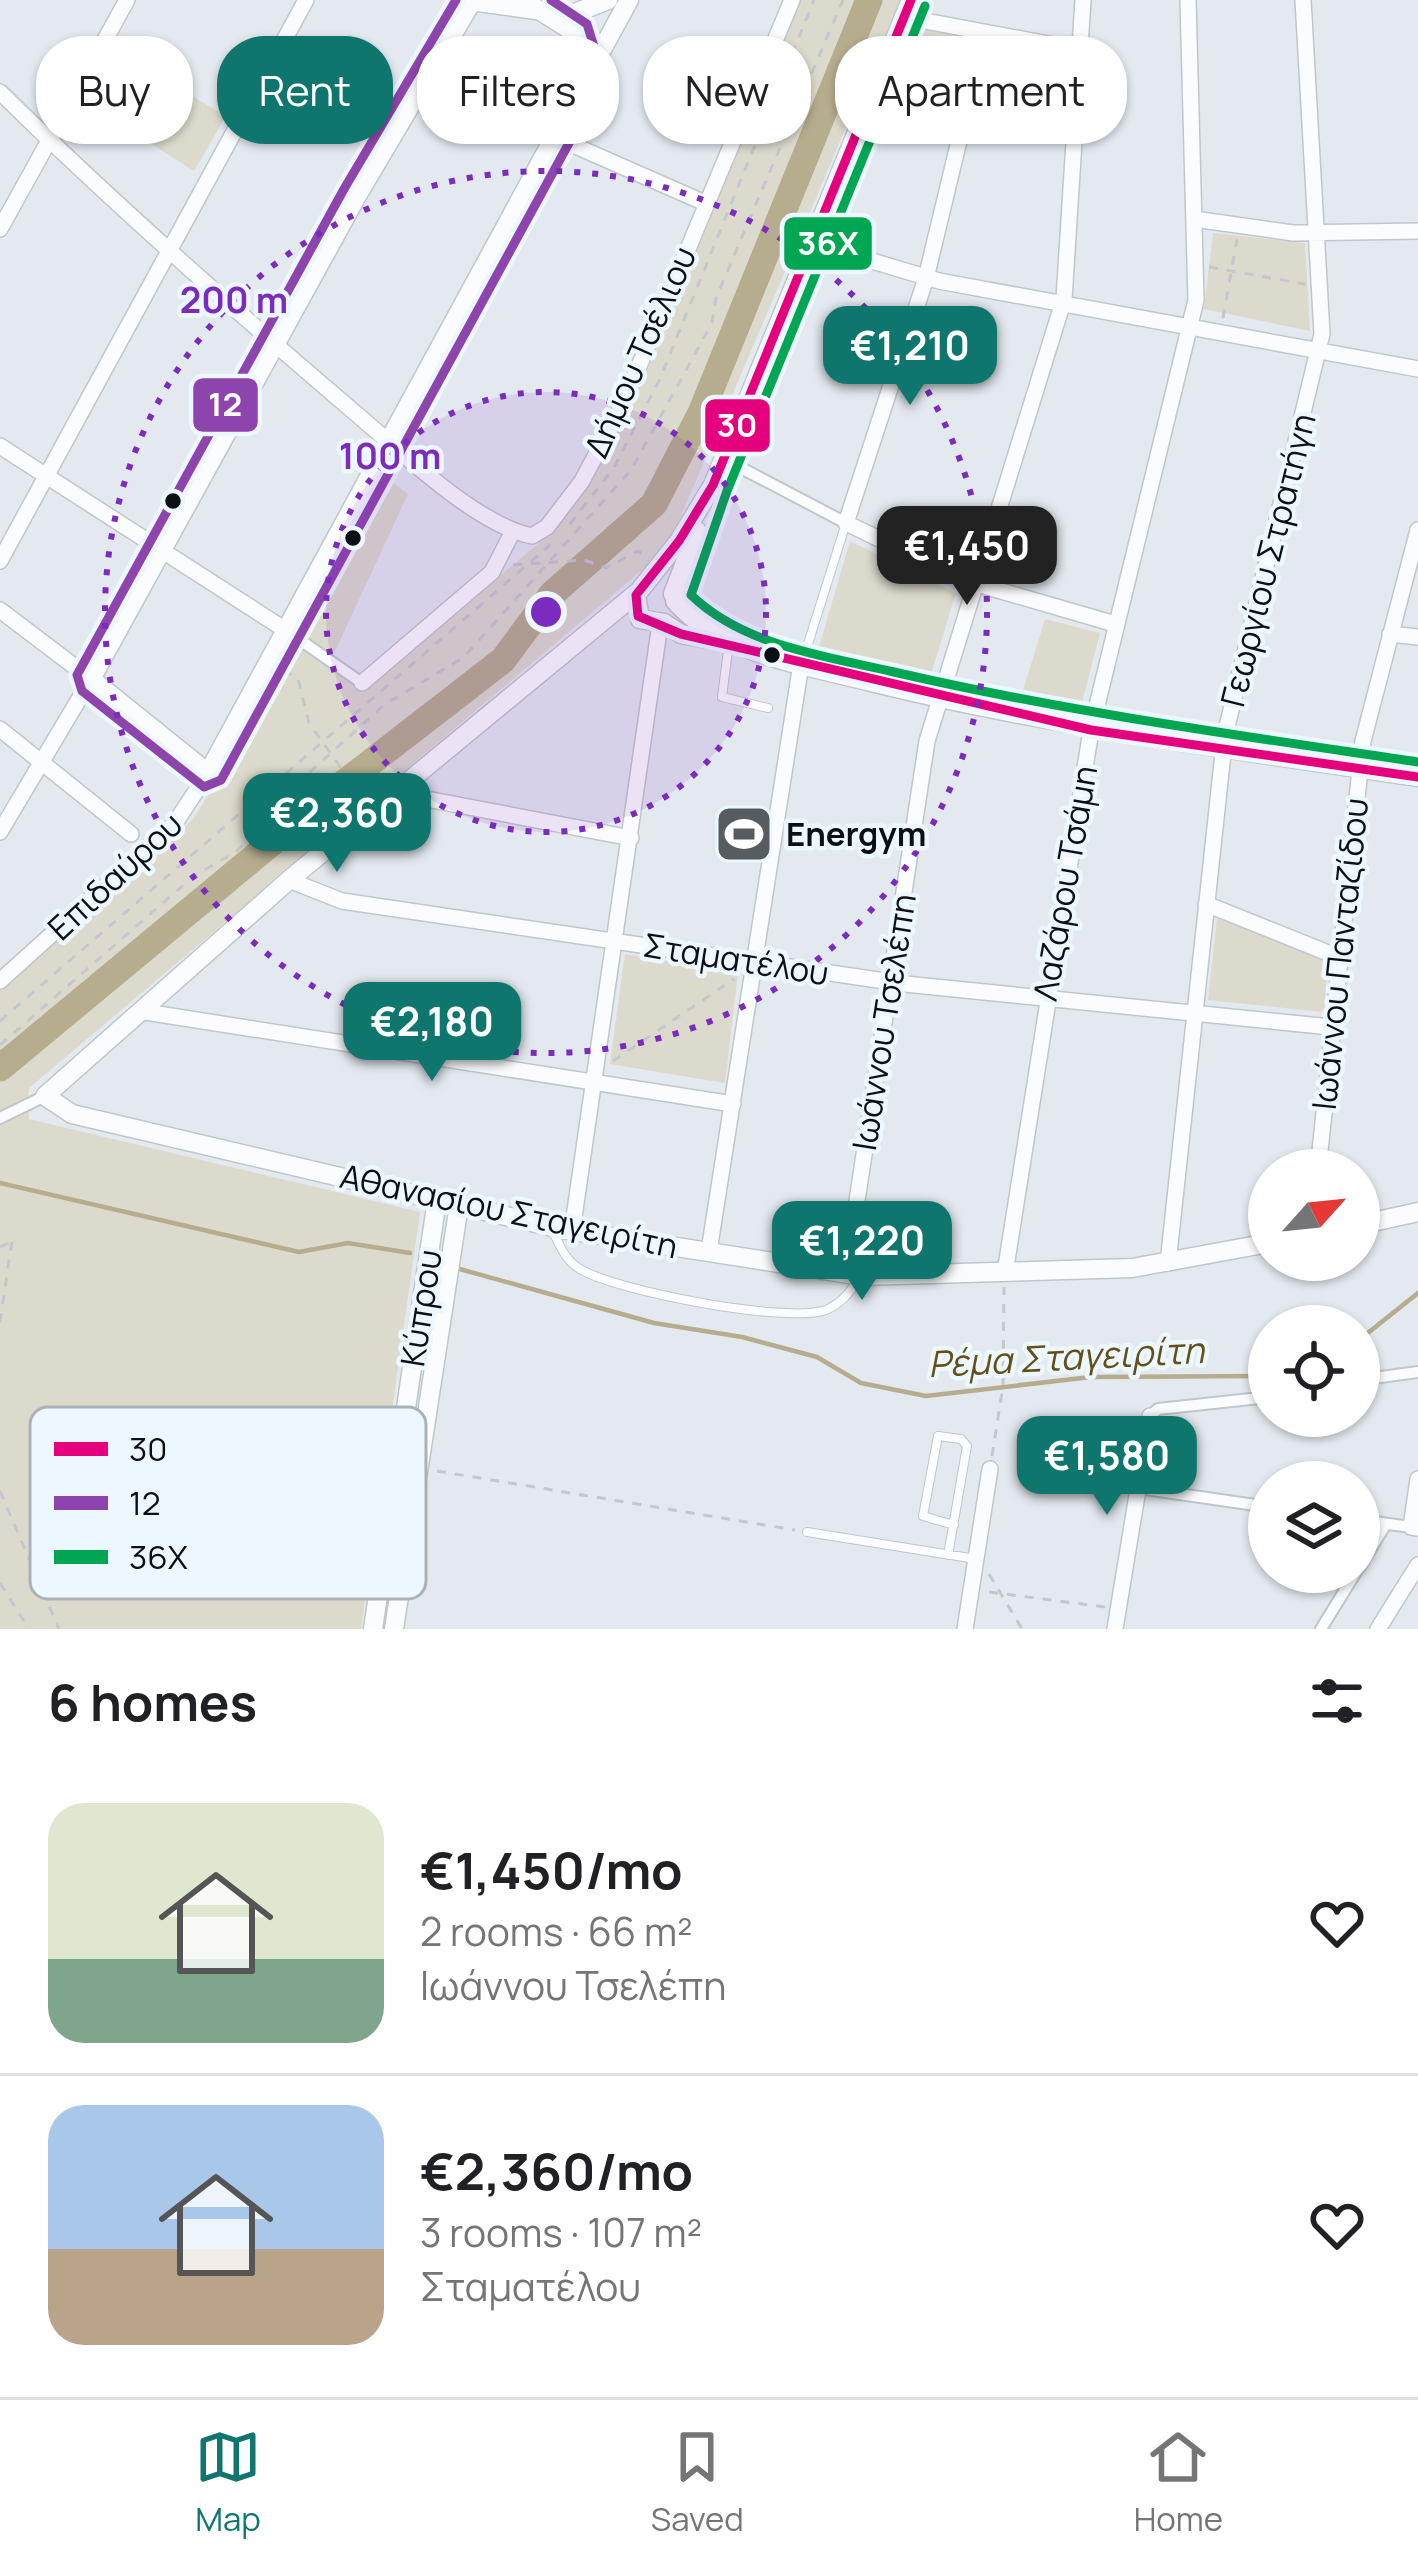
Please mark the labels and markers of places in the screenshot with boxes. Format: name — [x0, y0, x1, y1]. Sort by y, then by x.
pin: €1,210 — [812, 306, 1008, 408]
unlabelled marker — [162, 490, 184, 512]
pin: €1,450 — [869, 506, 1065, 608]
unlabelled marker — [342, 527, 364, 549]
centre of rings — [525, 591, 567, 633]
unlabelled marker — [761, 644, 783, 666]
pin: €2,360 — [239, 773, 435, 875]
sports icon: Energym — [713, 803, 775, 865]
place label: Energym — [786, 811, 927, 856]
pin: €2,180 — [334, 982, 530, 1084]
pin: €1,220 — [764, 1201, 960, 1303]
pin: €1,580 — [1009, 1416, 1205, 1518]

